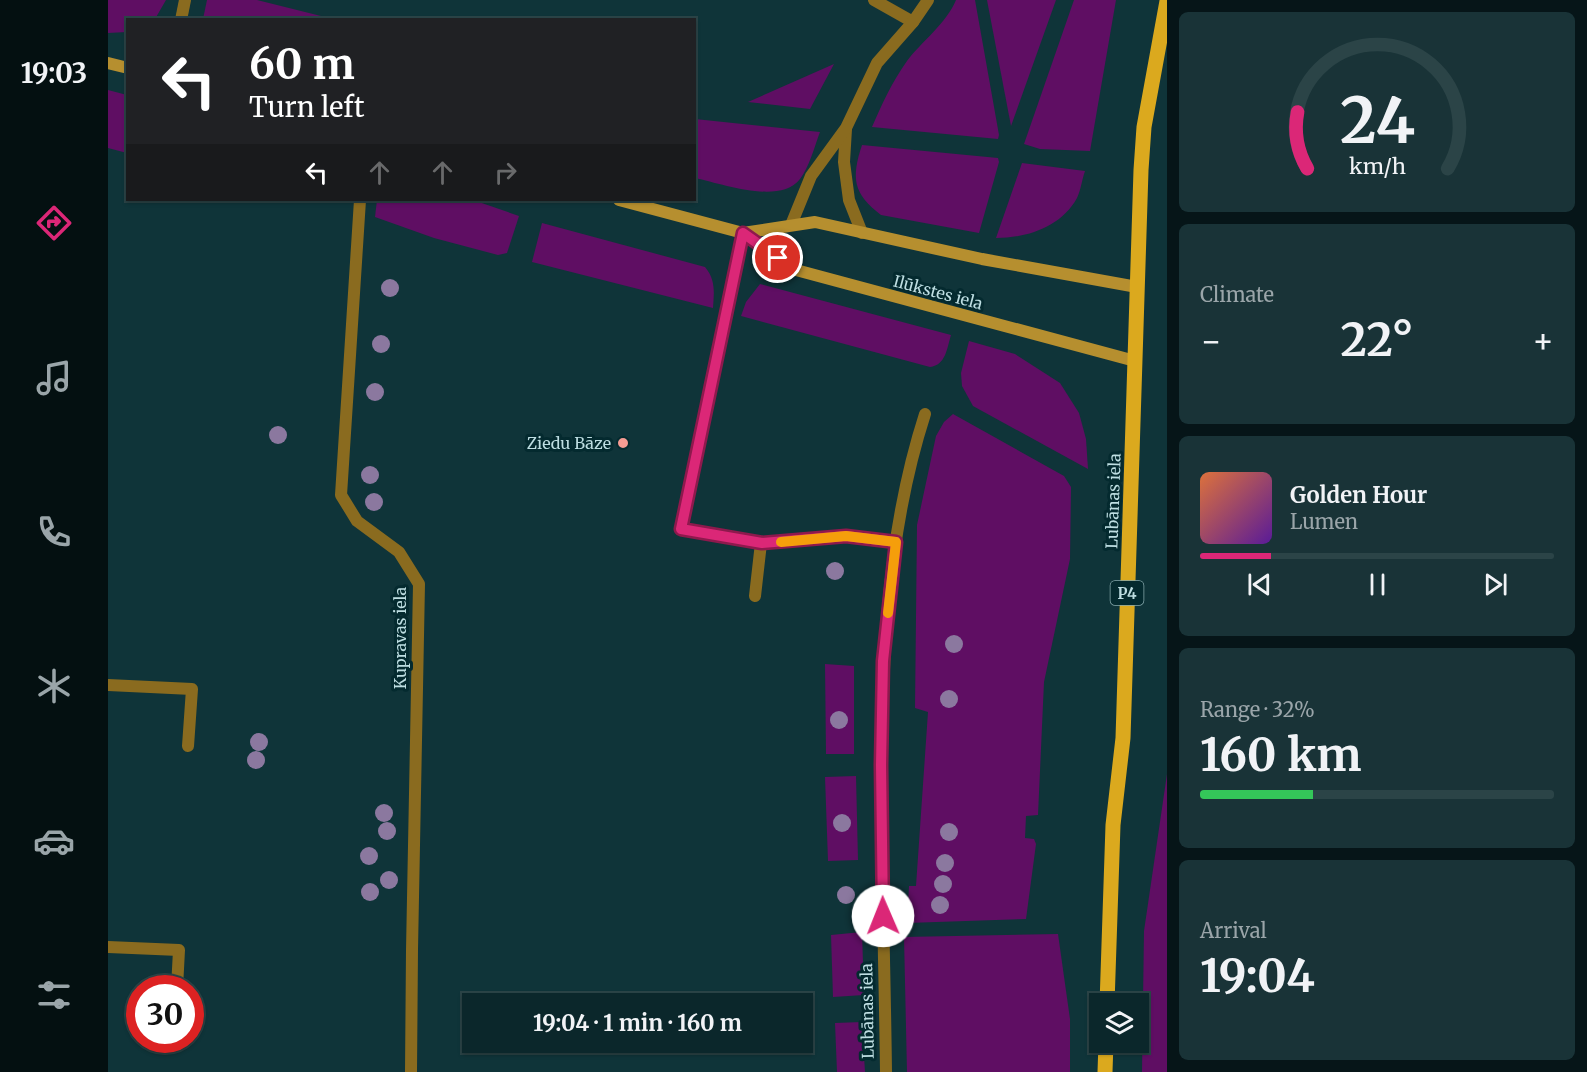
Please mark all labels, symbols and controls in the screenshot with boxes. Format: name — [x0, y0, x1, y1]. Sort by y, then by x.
text: 60 m — [249, 38, 355, 90]
icon: left — [150, 42, 228, 120]
text: 19:03 — [21, 56, 87, 90]
text: 24 — [1339, 82, 1415, 160]
text: Turn left — [249, 90, 364, 124]
text: km/h — [1349, 153, 1405, 180]
icon: left — [300, 156, 333, 189]
icon: ahead — [363, 156, 396, 189]
icon: ahead — [426, 156, 459, 189]
icon: right — [489, 156, 522, 189]
icon: directions — [33, 202, 75, 244]
pin — [752, 232, 803, 283]
icon: arrive — [761, 241, 794, 274]
street label: Ilūkstes iela — [891, 270, 985, 314]
text: Climate — [1200, 282, 1274, 307]
text: 22° — [1341, 312, 1413, 368]
text: − — [1200, 321, 1222, 362]
text: + — [1532, 321, 1554, 362]
icon: music — [33, 357, 75, 399]
place label: Ziedu Bāze — [527, 433, 611, 453]
marker: Ziedu Bāze — [616, 436, 630, 450]
street label: Lubānas iela — [1101, 452, 1125, 549]
text: Golden Hour — [1290, 481, 1427, 509]
text: Lumen — [1290, 509, 1358, 534]
icon: phone — [33, 511, 75, 553]
icon: previous — [1243, 568, 1276, 601]
icon: pause — [1361, 568, 1394, 601]
icon: next — [1479, 568, 1512, 601]
road number: P4 — [1110, 581, 1144, 605]
street label: Kupravas iela — [390, 586, 410, 689]
icon: climate — [33, 665, 75, 707]
text: Range · 32% — [1200, 697, 1315, 722]
text: 160 km — [1200, 727, 1362, 783]
icon: car — [33, 820, 75, 862]
position arrow — [851, 884, 915, 948]
text: Arrival — [1200, 918, 1267, 943]
text: 19:04 — [1200, 948, 1315, 1004]
street label: Lubānas iela — [856, 963, 878, 1059]
icon: filters — [33, 974, 75, 1016]
speed limit sign: 30 — [126, 975, 204, 1053]
map controls — [1089, 993, 1149, 1053]
button: layers — [1089, 993, 1149, 1053]
text: 19:04 · 1 min · 160 m — [533, 1009, 742, 1037]

